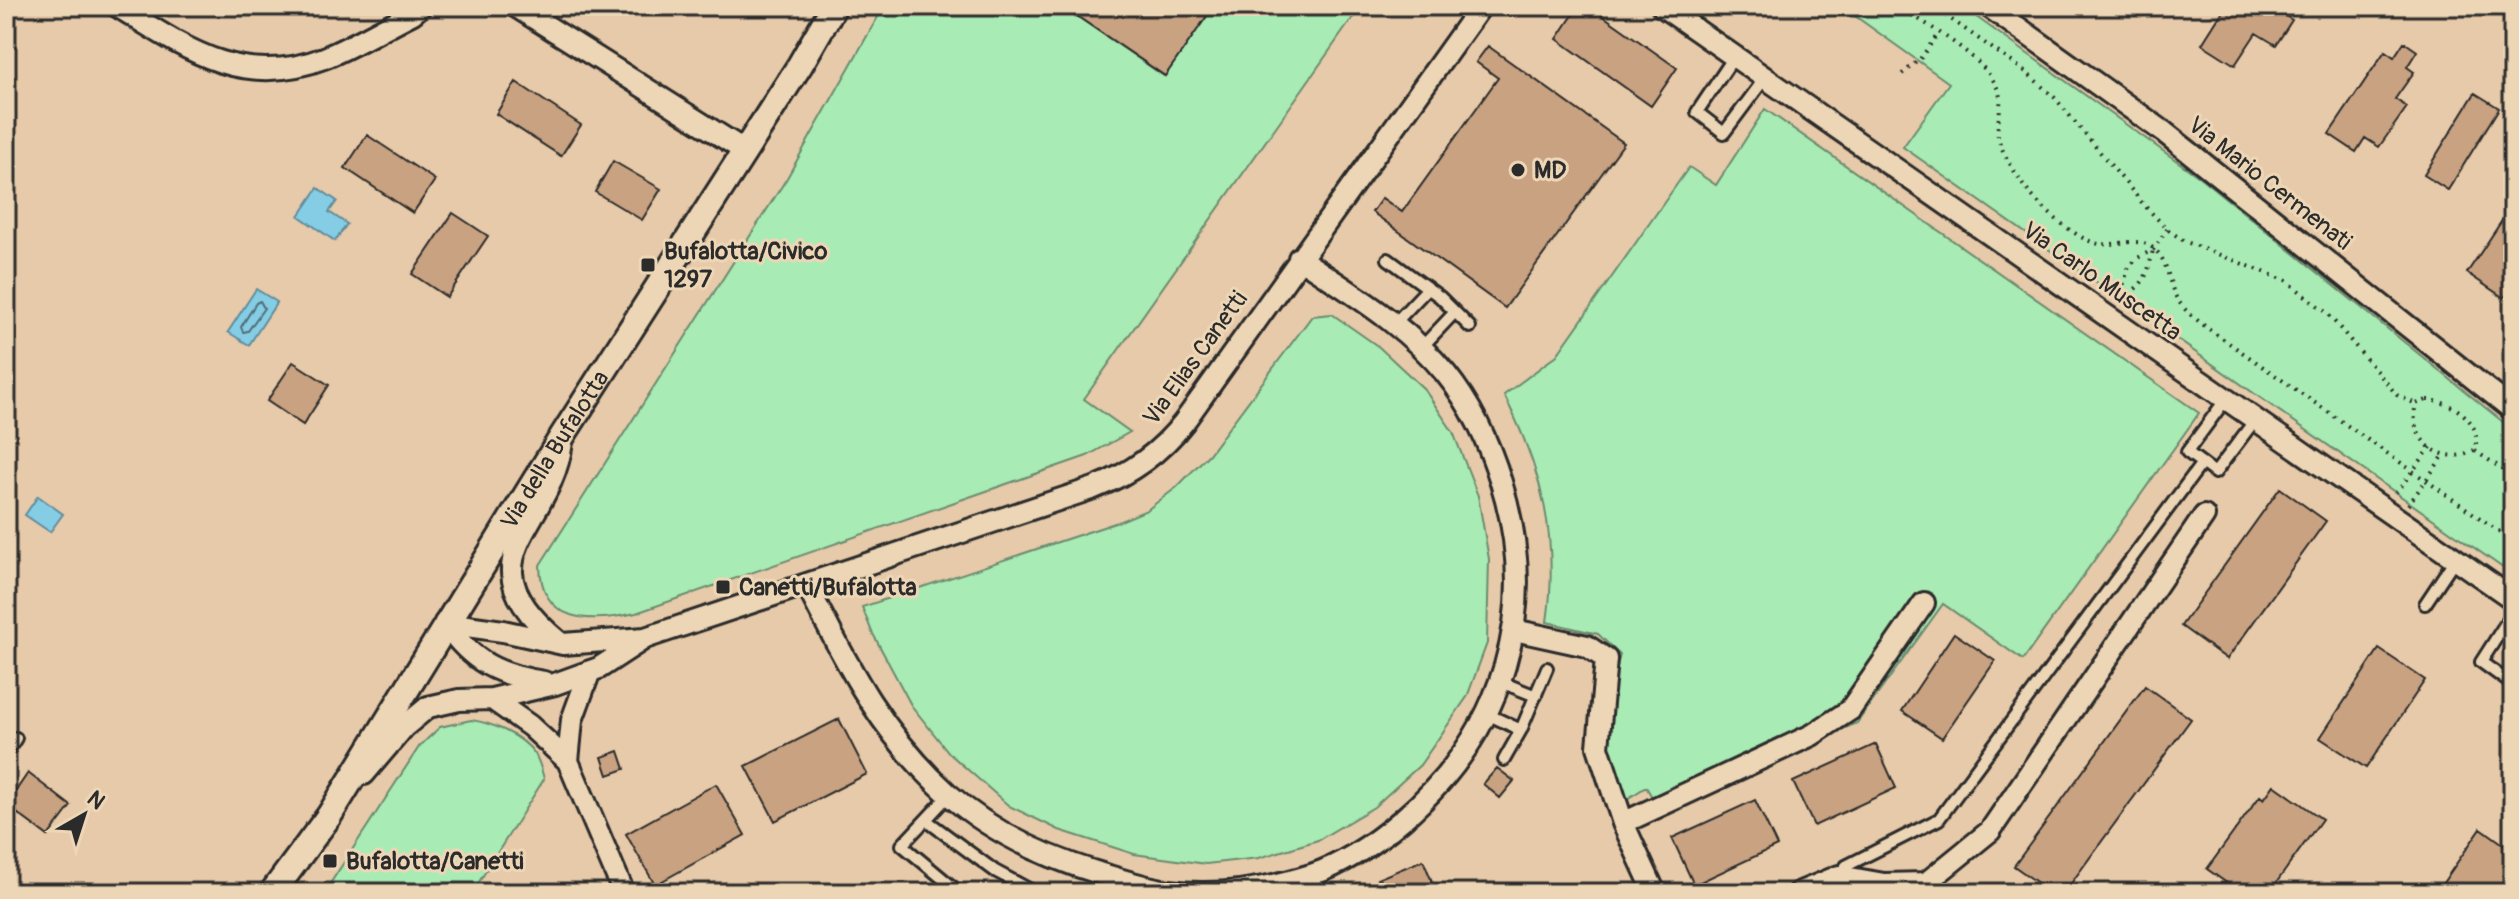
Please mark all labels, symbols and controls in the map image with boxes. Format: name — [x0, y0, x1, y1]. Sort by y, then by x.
street label: Via Mario Cermenati — [2182, 110, 2358, 256]
place label: MD — [1534, 156, 1566, 185]
marker: MD — [1509, 161, 1527, 179]
street label: Via Carlo Muscetta — [2016, 216, 2187, 347]
place label: Bufalotta/Civico 1297 — [664, 237, 827, 294]
marker: Bufalotta/Civico 1297 — [639, 256, 657, 274]
street label: Via Elias Canetti — [1137, 286, 1254, 431]
street label: Via della Bufalotta — [495, 365, 615, 535]
place label: Canetti/Bufalotta — [739, 573, 917, 602]
marker: Canetti/Bufalotta — [714, 578, 732, 596]
north arrow — [44, 775, 124, 855]
text: N — [81, 785, 111, 816]
place label: Bufalotta/Canetti — [346, 847, 524, 876]
marker: Bufalotta/Canetti — [321, 852, 339, 870]

